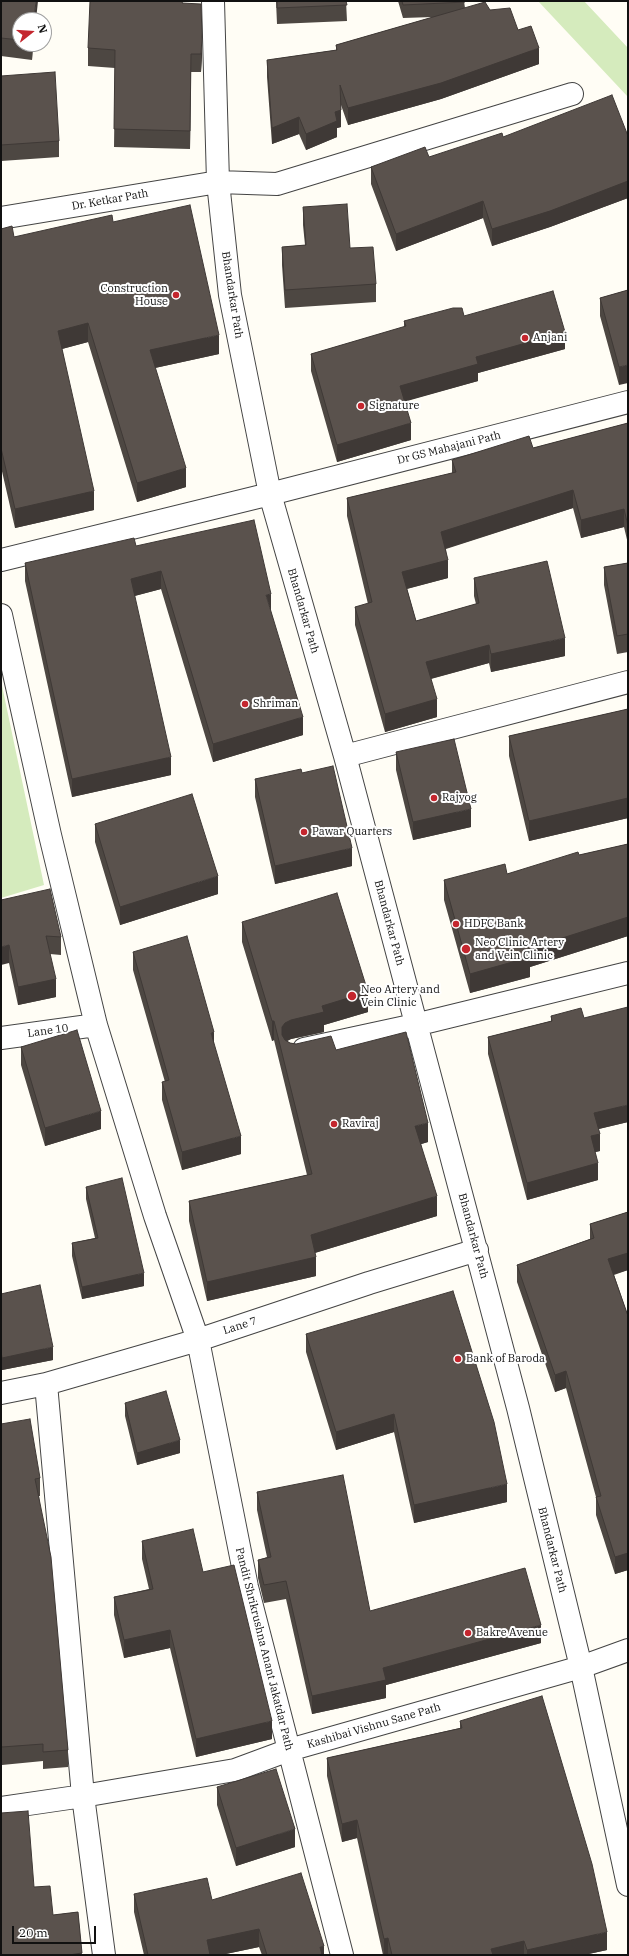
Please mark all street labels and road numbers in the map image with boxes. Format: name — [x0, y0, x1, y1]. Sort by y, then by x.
street label: Dr. Ketkar Path — [71, 187, 149, 213]
street label: Bhandarkar Path — [219, 250, 245, 340]
street label: Dr GS Mahajani Path — [396, 429, 502, 467]
street label: Bhandarkar Path — [285, 567, 321, 655]
street label: Bhandarkar Path — [371, 879, 407, 967]
street label: Lane 10 — [27, 1022, 69, 1040]
street label: Bhandarkar Path — [455, 1192, 491, 1280]
street label: Lane 7 — [221, 1314, 259, 1338]
street label: Bhandarkar Path — [535, 1506, 569, 1594]
street label: Pandit Shrikrushna Anant Jakatdar Path — [232, 1546, 296, 1752]
street label: Kashibai Vishnu Sane Path — [306, 1701, 442, 1751]

